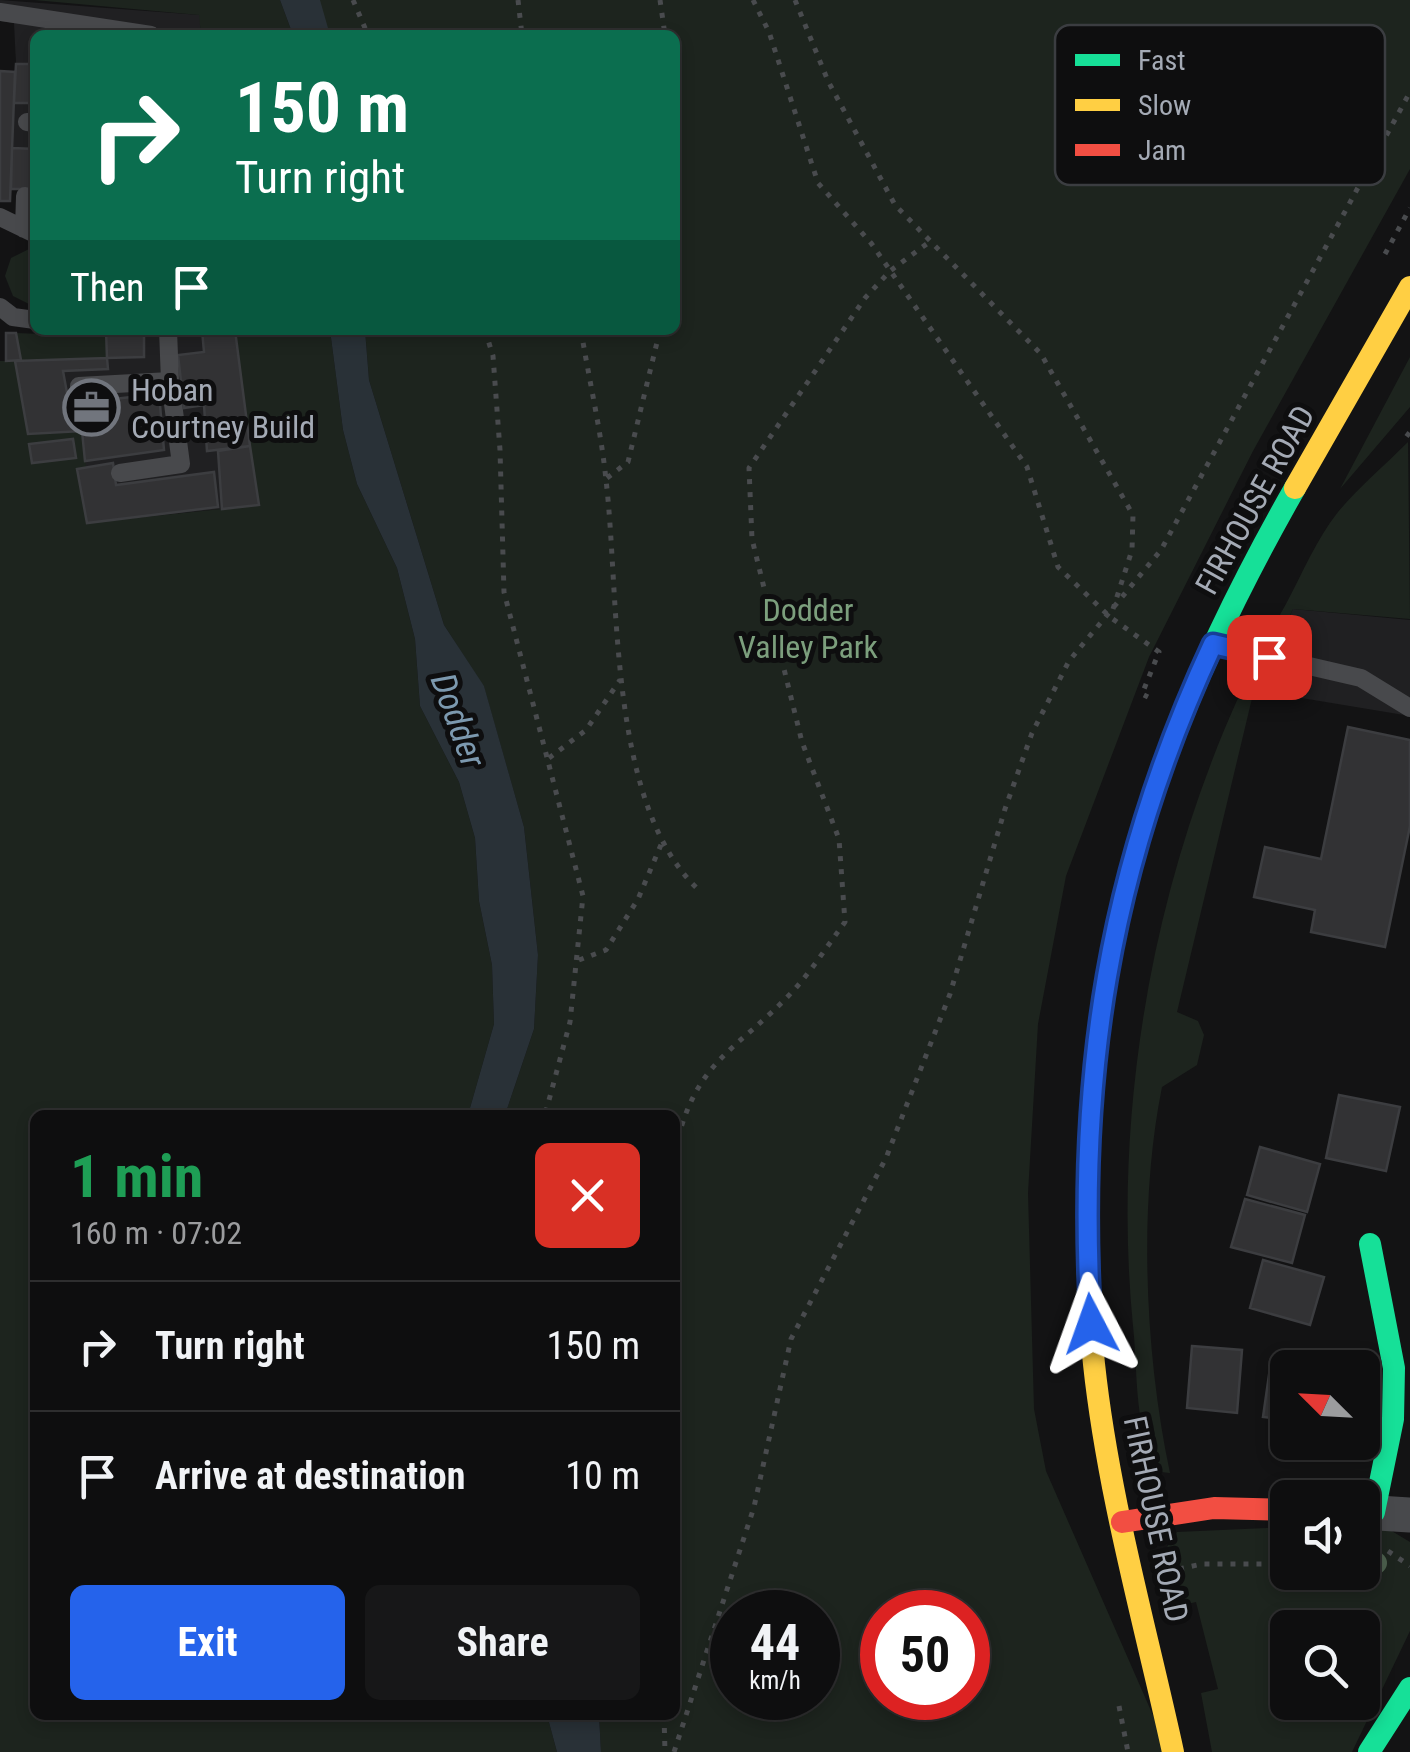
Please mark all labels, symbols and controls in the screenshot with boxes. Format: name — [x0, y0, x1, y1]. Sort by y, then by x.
legend — [1055, 25, 1385, 185]
text: Fast — [1138, 44, 1185, 77]
text: 150 m — [235, 67, 409, 149]
icon: right — [70, 70, 200, 200]
text: Slow — [1138, 89, 1191, 122]
text: Jam — [1138, 134, 1186, 167]
text: Turn right — [235, 151, 405, 204]
icon: arrive — [164, 260, 219, 315]
text: Then — [70, 266, 144, 310]
place label: Hoban Courtney Build — [131, 371, 315, 446]
office icon: Hoban Courtney Build — [62, 378, 122, 438]
street label: FIRHOUSE ROAD — [1188, 399, 1322, 601]
park label: Dodder Valley Park — [738, 591, 878, 666]
pin — [1227, 615, 1312, 700]
icon: arrive — [1242, 630, 1297, 685]
water label: Dodder — [422, 668, 493, 773]
text: 1 min — [70, 1141, 203, 1212]
button: close — [535, 1143, 640, 1248]
text: 160 m · 07:02 — [70, 1214, 242, 1252]
position arrow — [1039, 1272, 1143, 1376]
icon: right — [70, 1319, 125, 1374]
text: Turn right — [155, 1324, 305, 1368]
text: 150 m — [546, 1324, 640, 1368]
north arrow — [1270, 1350, 1380, 1460]
map controls — [1270, 1350, 1380, 1720]
street label: FIRHOUSE ROAD — [1116, 1412, 1196, 1626]
icon: arrive — [70, 1449, 125, 1504]
text: Arrive at destination — [155, 1454, 465, 1498]
text: 10 m — [565, 1454, 640, 1498]
button: sound — [1270, 1480, 1380, 1590]
button: Exit — [70, 1585, 345, 1700]
button: Share — [365, 1585, 640, 1700]
speed limit sign: 50 — [860, 1590, 990, 1720]
button: search — [1270, 1610, 1380, 1720]
text: 44 — [750, 1614, 800, 1672]
text: km/h — [749, 1666, 801, 1695]

